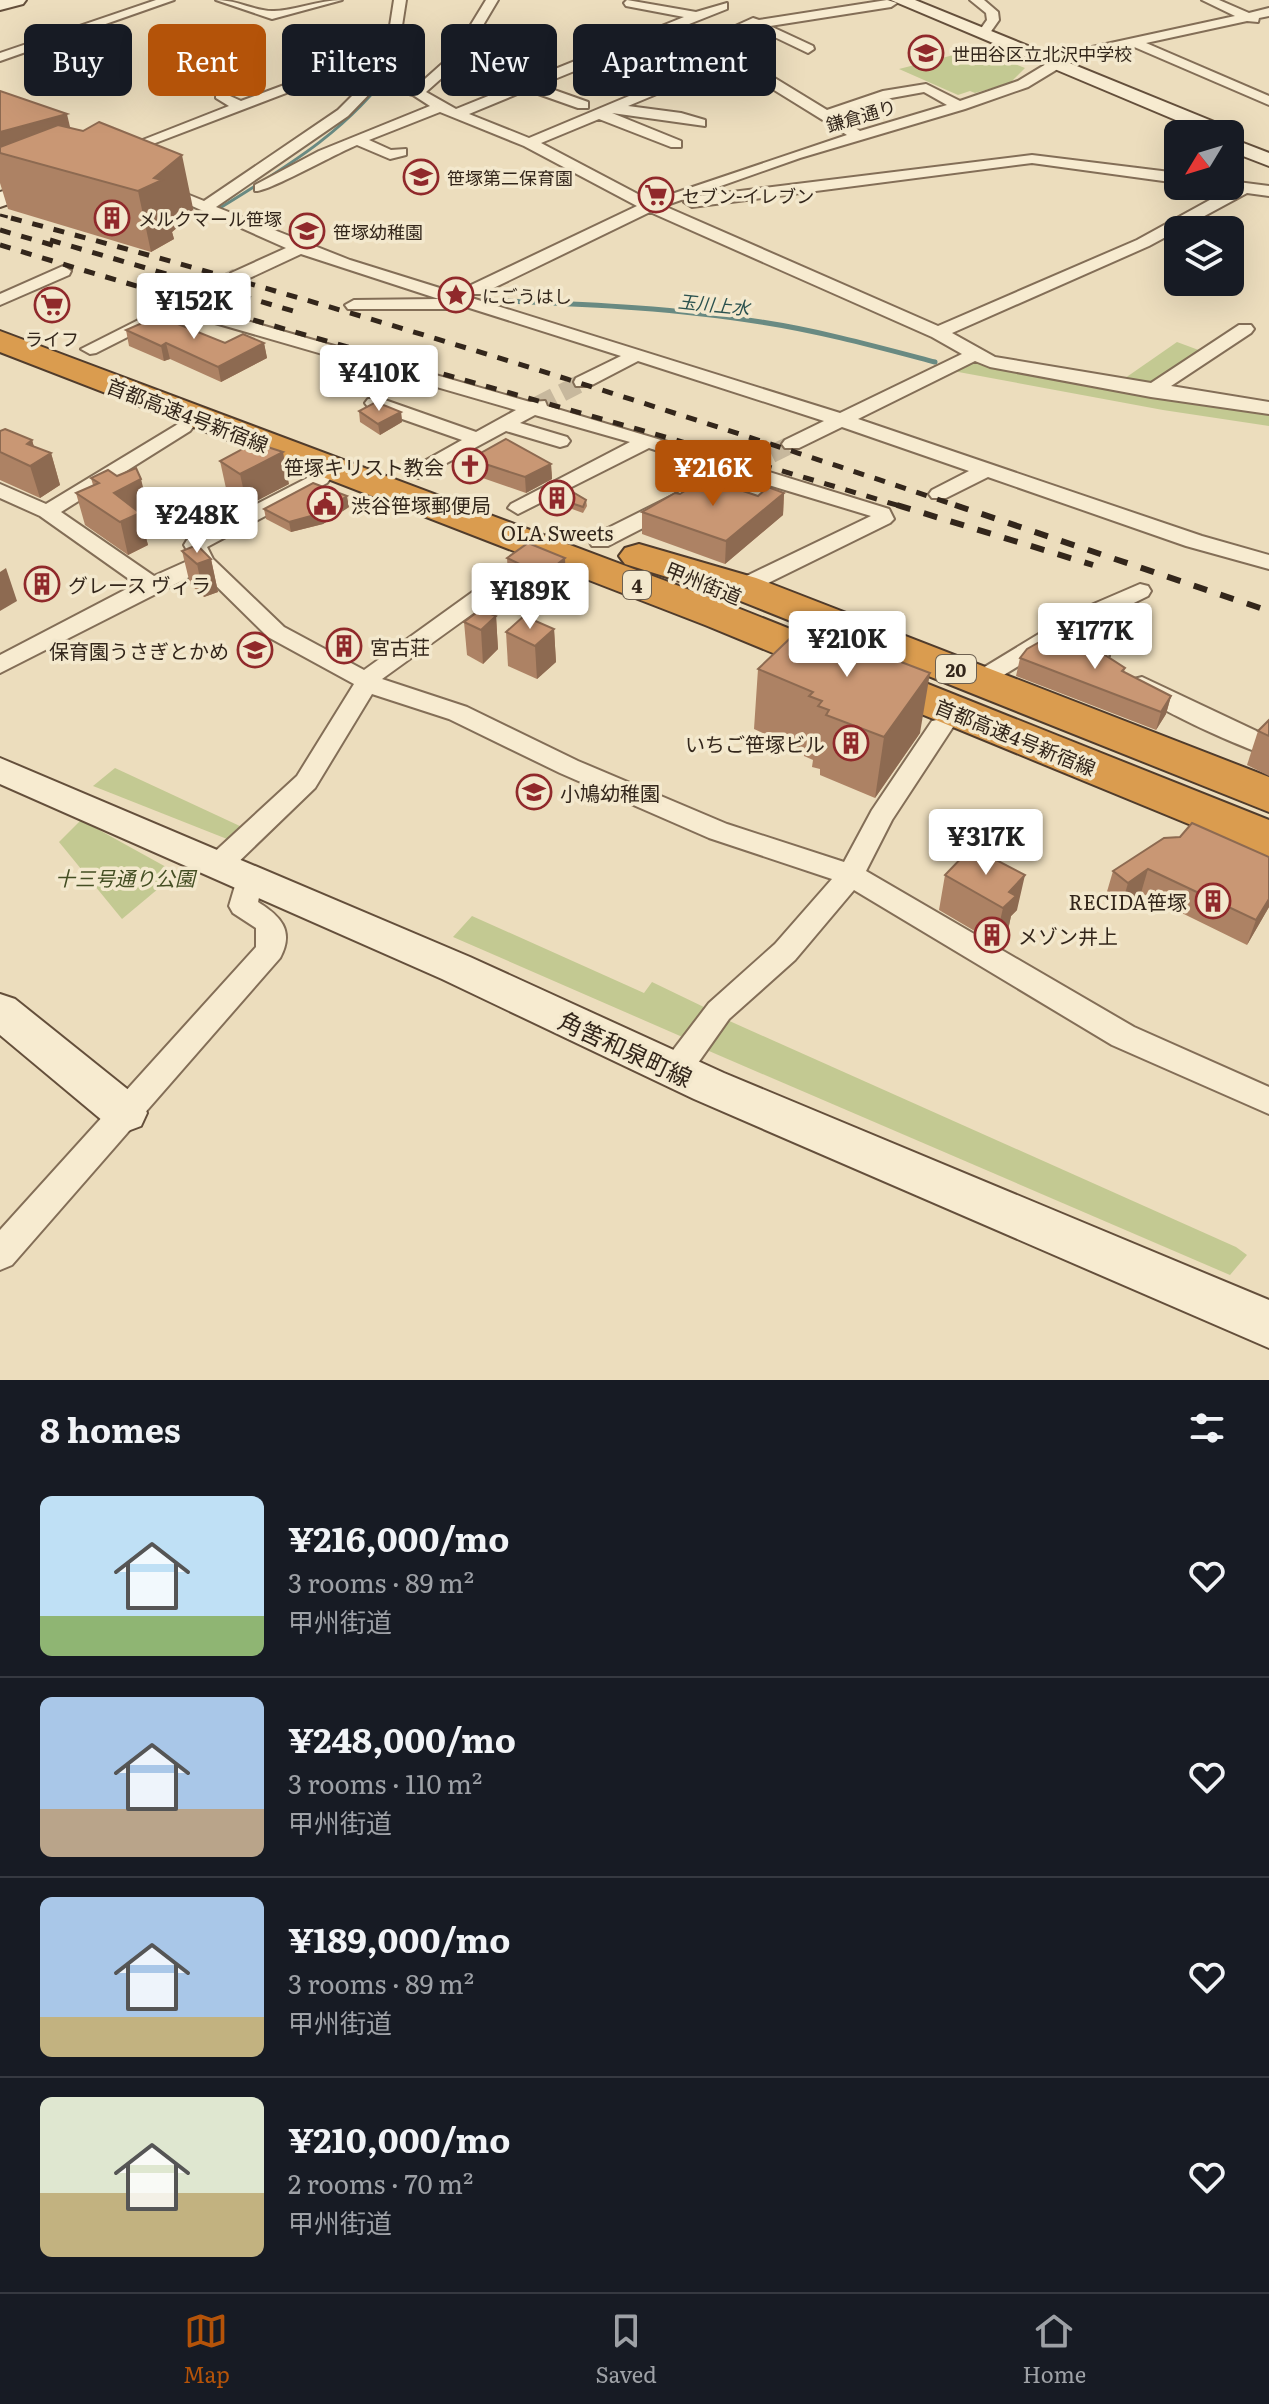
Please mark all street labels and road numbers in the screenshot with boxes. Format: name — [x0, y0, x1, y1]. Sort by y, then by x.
street label: 鎌倉通り — [823, 92, 899, 138]
street label: 首都高速4号新宿線 — [103, 369, 273, 459]
street label: 甲州街道 — [661, 553, 747, 611]
road number: 4 — [623, 571, 651, 599]
road number: 20 — [936, 655, 976, 683]
street label: 首都高速4号新宿線 — [931, 690, 1101, 782]
street label: 角筈和泉町線 — [553, 1002, 699, 1094]

